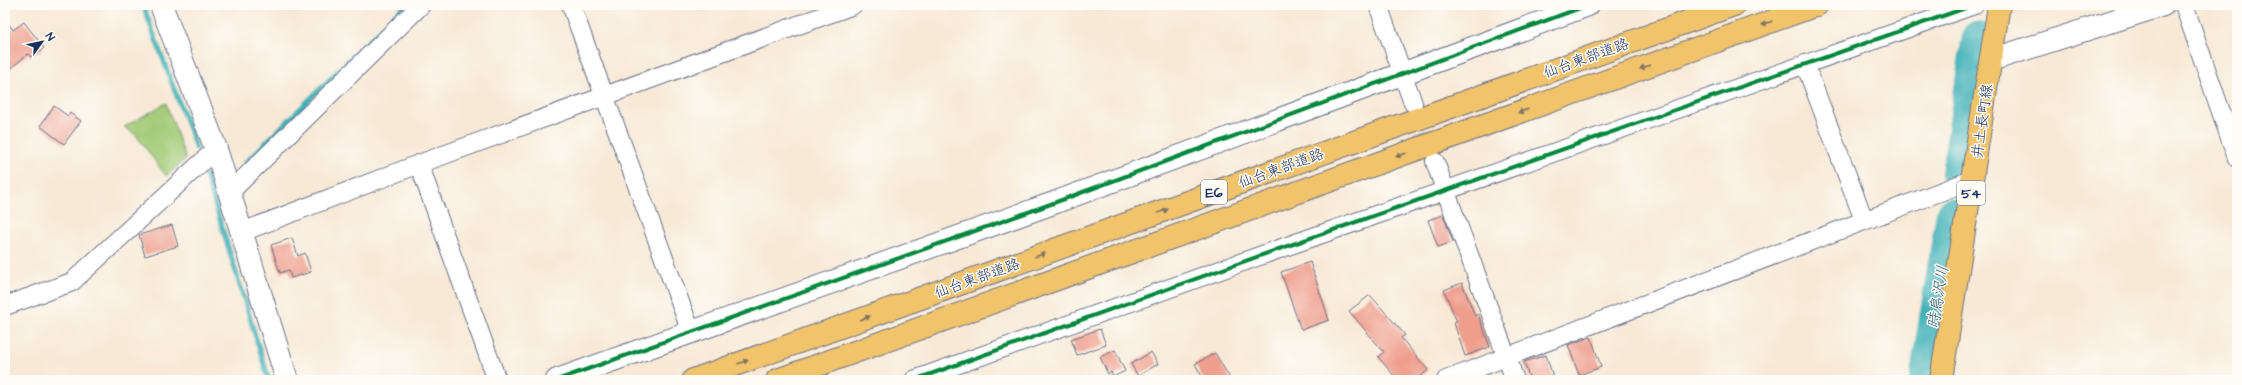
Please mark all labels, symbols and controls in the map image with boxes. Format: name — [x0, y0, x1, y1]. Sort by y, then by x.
one-way arrow — [1761, 20, 1773, 26]
north arrow — [22, 22, 62, 62]
text: N — [42, 30, 58, 44]
street label: 仙台東部道路 — [1540, 33, 1632, 84]
one-way arrow — [1639, 65, 1651, 71]
street label: 井土長町線 — [1967, 82, 1998, 160]
one-way arrow — [1517, 109, 1529, 115]
street label: 仙台東部道路 — [1235, 143, 1327, 194]
one-way arrow — [1394, 153, 1406, 159]
road number: E6 — [1201, 180, 1227, 204]
road number: 54 — [1957, 181, 1985, 205]
one-way arrow — [1157, 207, 1169, 213]
one-way arrow — [1035, 251, 1047, 257]
street label: 仙台東部道路 — [931, 253, 1023, 304]
water label: 時鳥沢川 — [1922, 264, 1954, 330]
one-way arrow — [860, 315, 872, 321]
one-way arrow — [738, 359, 750, 365]

